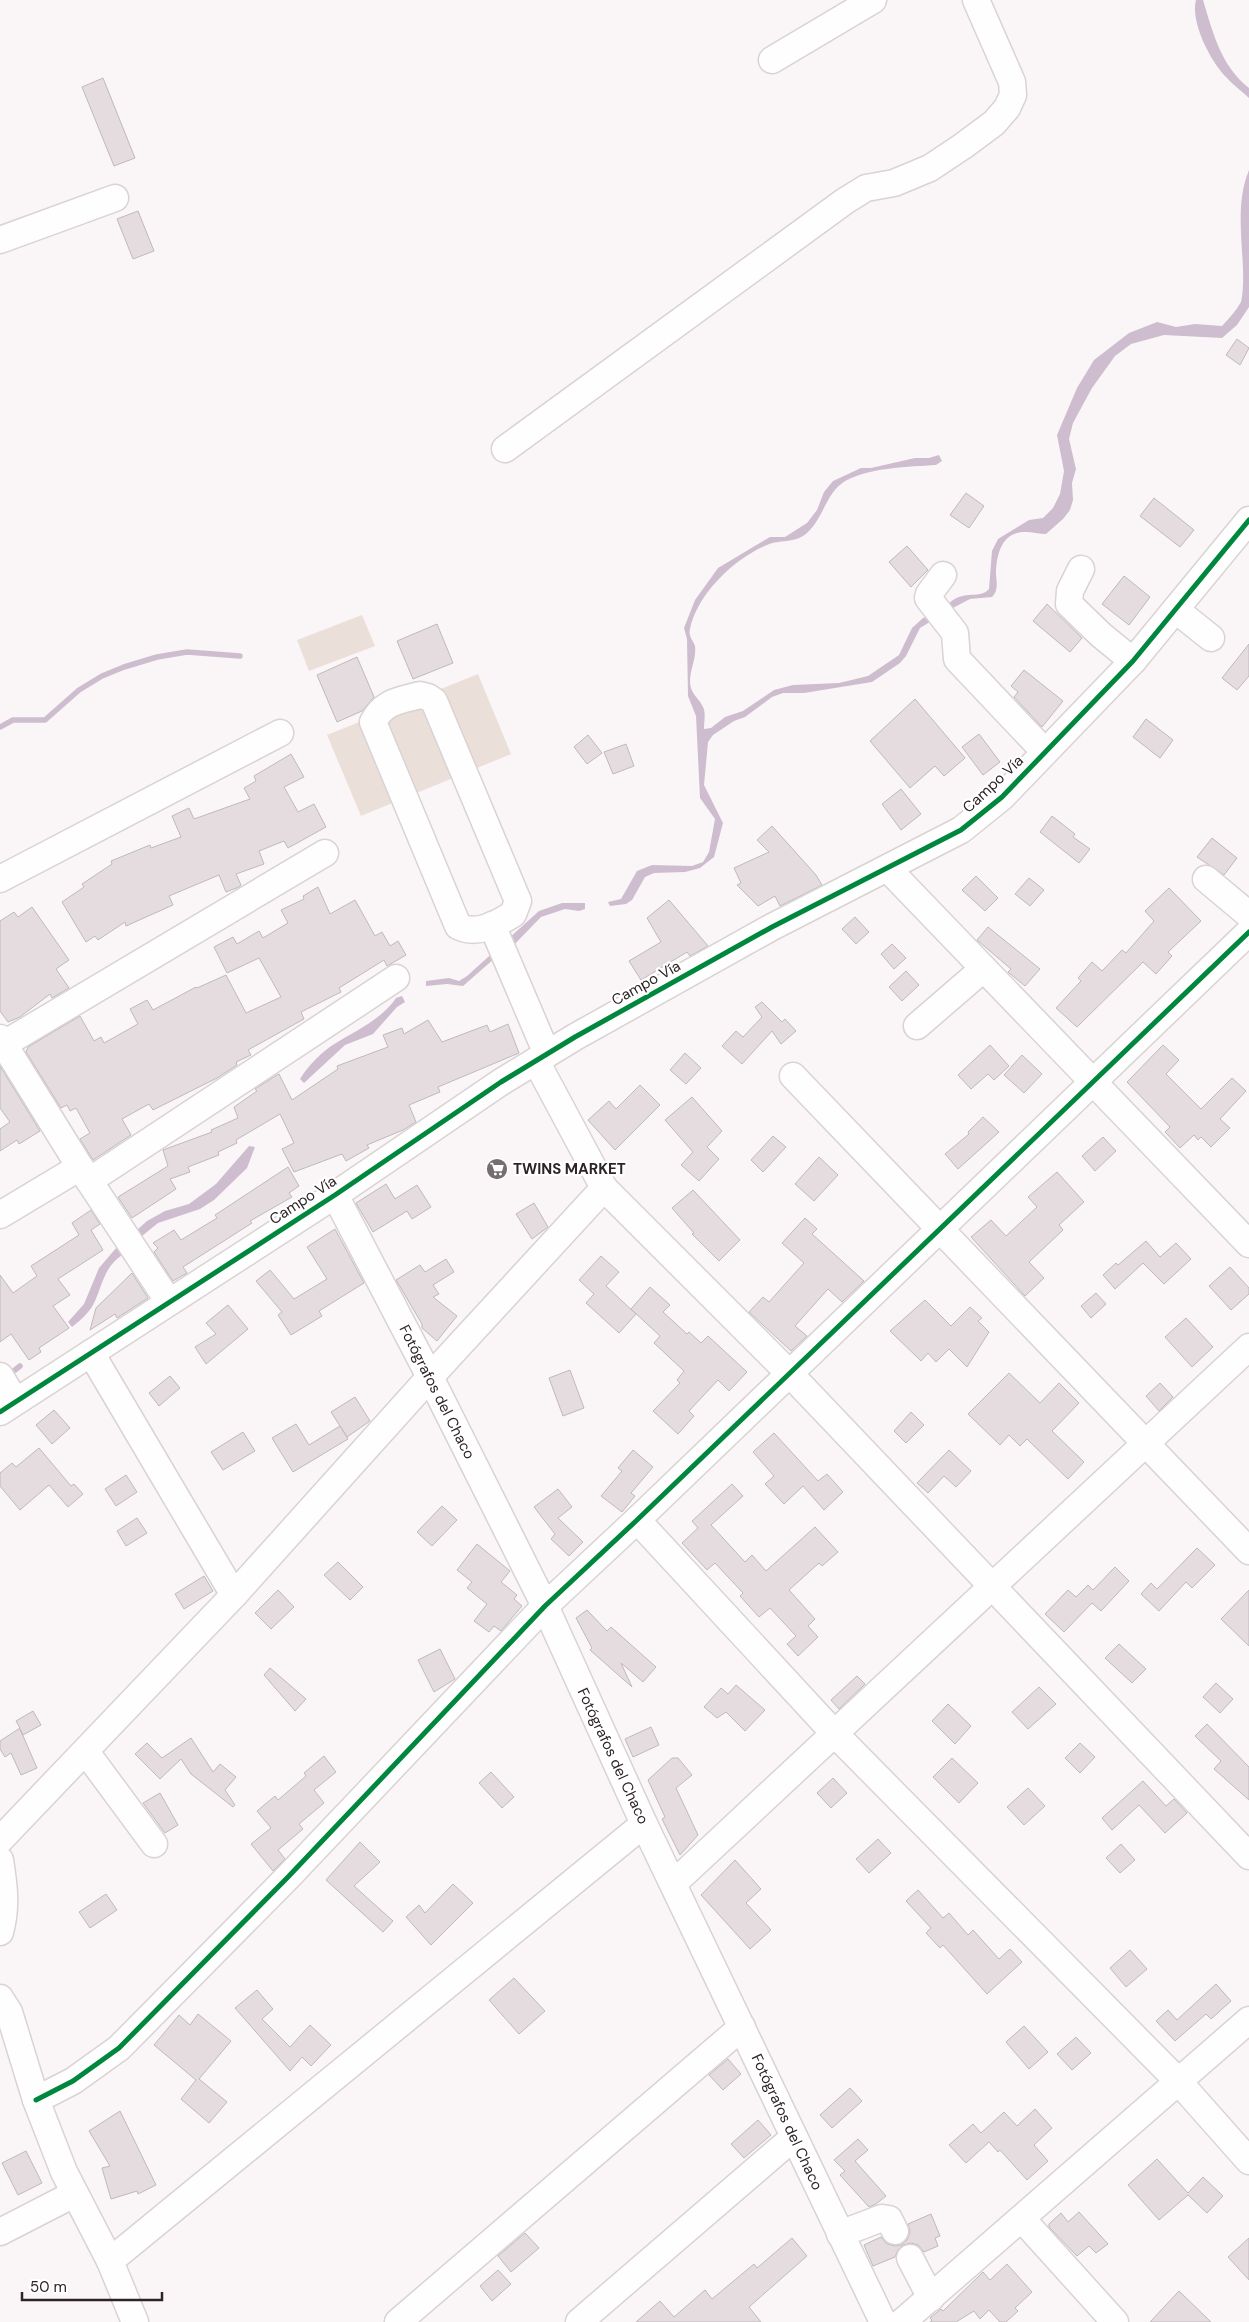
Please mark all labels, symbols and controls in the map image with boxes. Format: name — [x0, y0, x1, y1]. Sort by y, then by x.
street label: Campo Vía — [958, 751, 1028, 817]
street label: Campo Vía — [608, 956, 684, 1010]
supermarket icon: TWINS MARKET — [485, 1157, 509, 1181]
place label: TWINS MARKET — [513, 1159, 626, 1179]
street label: Campo Vía — [266, 1171, 340, 1229]
street label: Fotógrafos del Chaco — [394, 1321, 480, 1463]
street label: Fotógrafos del Chaco — [573, 1685, 653, 1827]
street label: Fotógrafos del Chaco — [747, 2051, 827, 2193]
scale bar — [22, 2270, 162, 2302]
text: 50 m — [30, 2277, 67, 2297]

